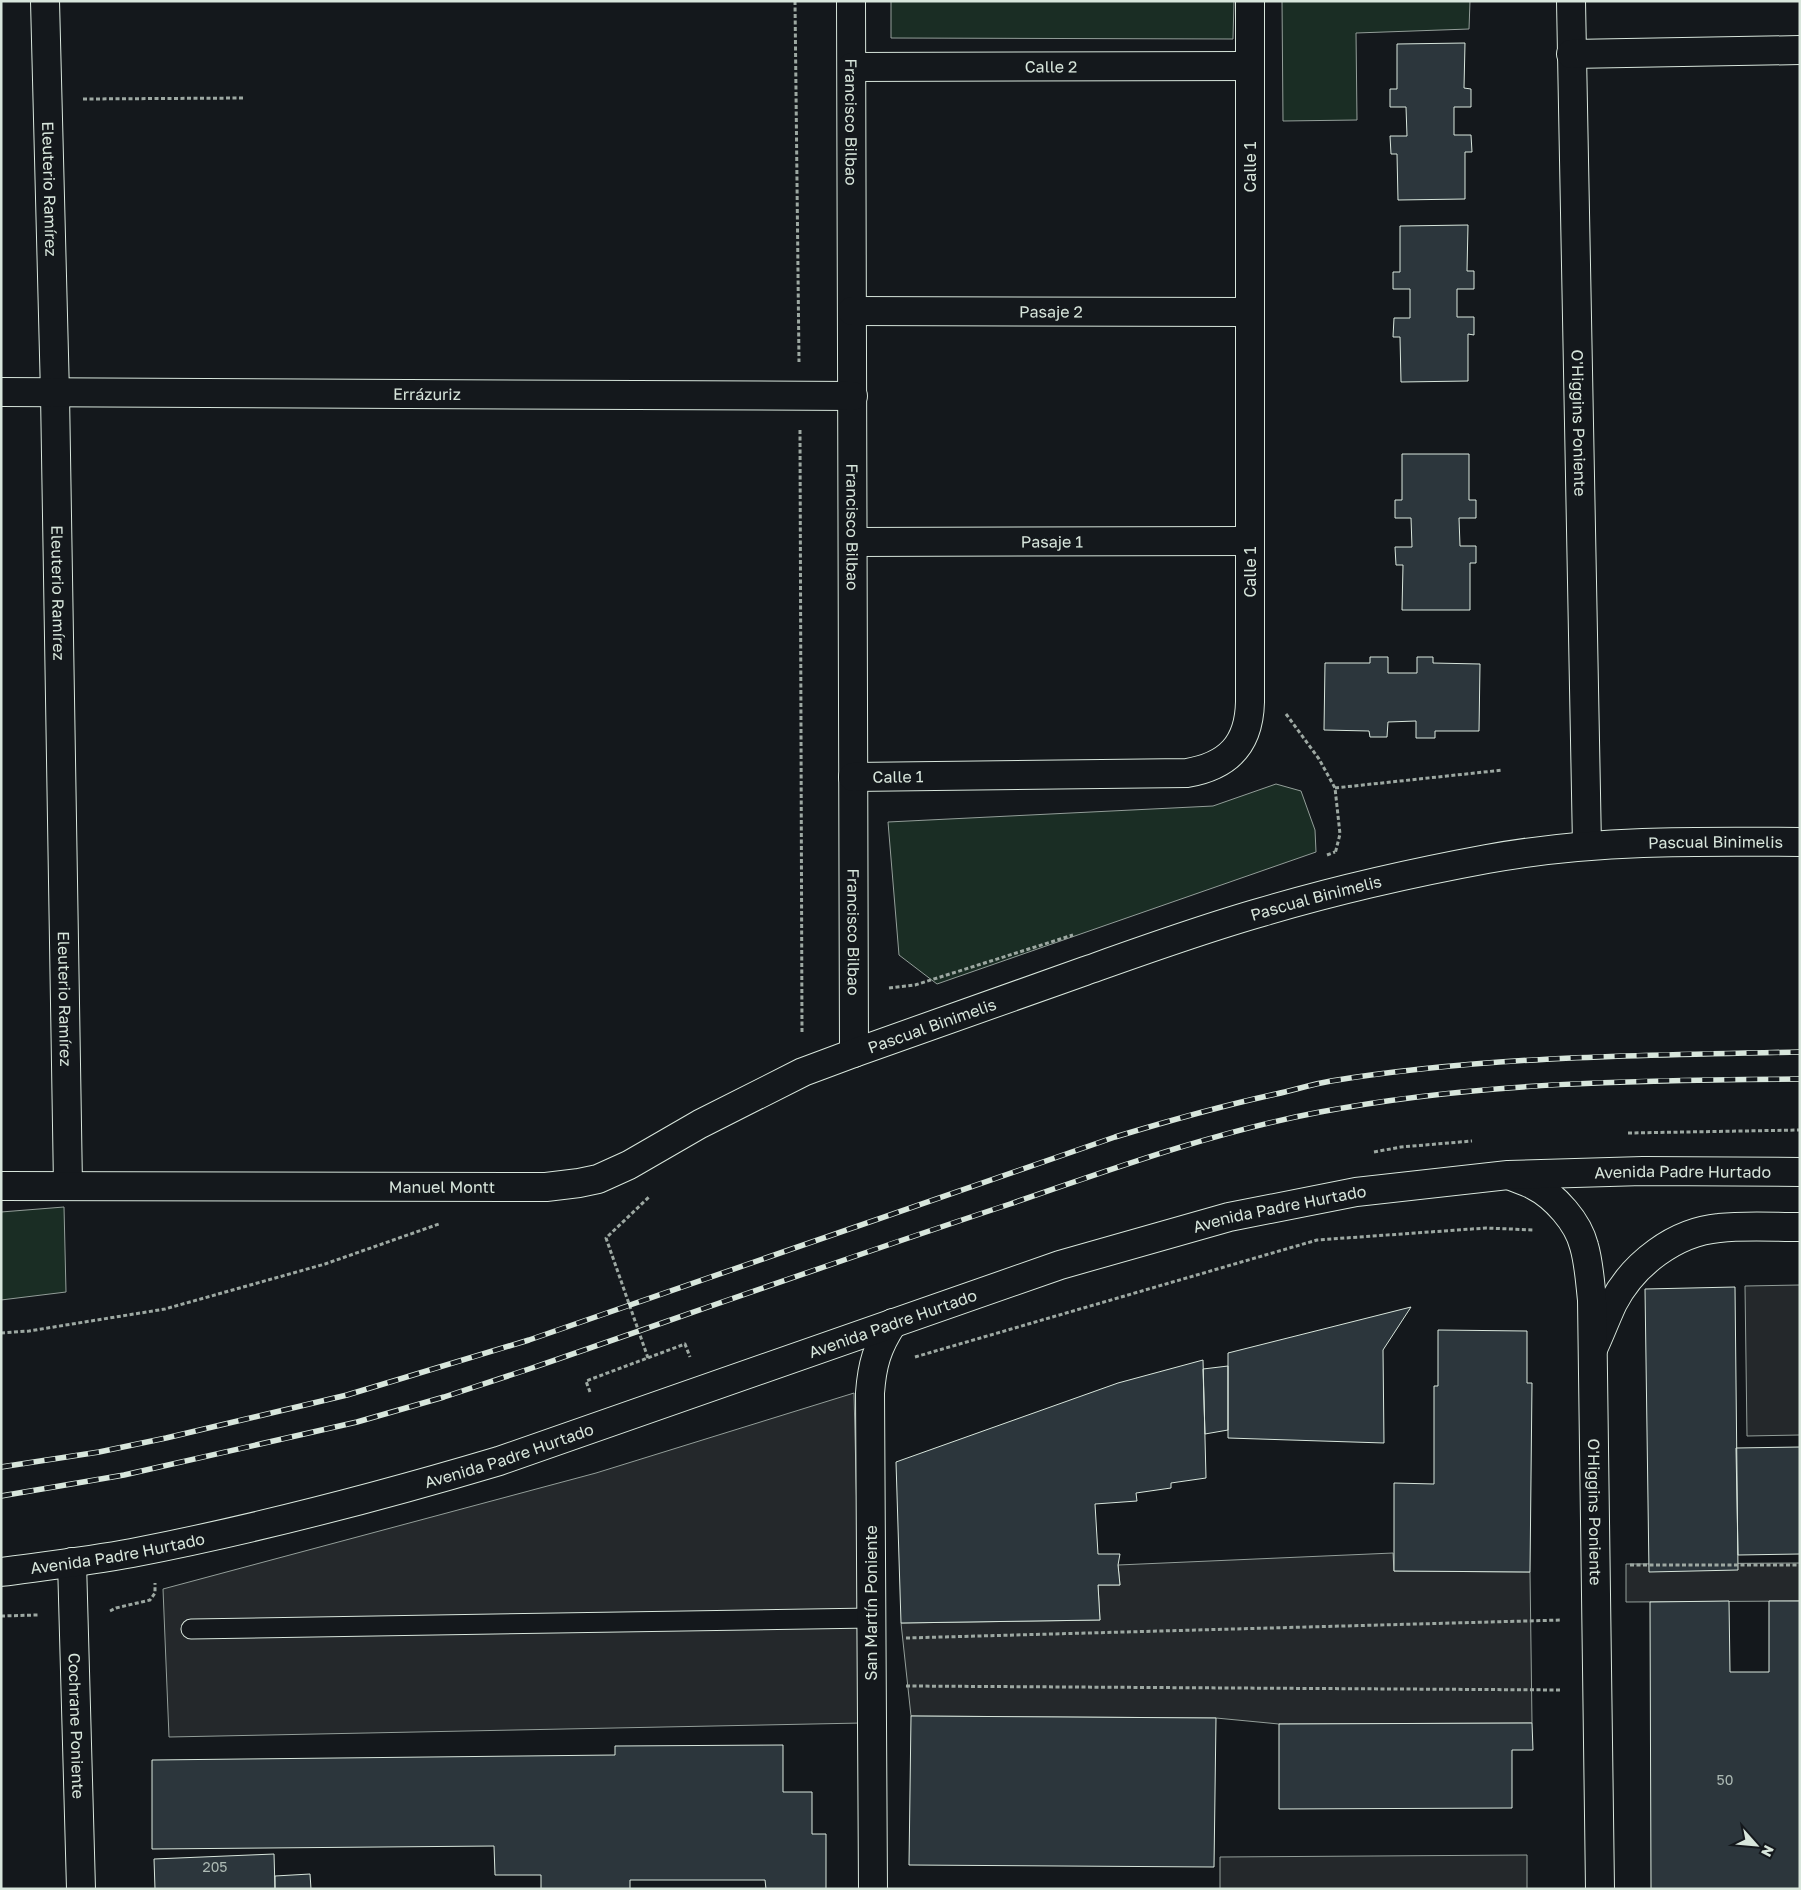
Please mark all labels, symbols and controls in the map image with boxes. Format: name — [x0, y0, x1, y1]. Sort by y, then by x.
street label: Calle 2 — [1025, 56, 1077, 77]
street label: Francisco Bilbao — [841, 58, 862, 186]
street label: Eleuterio Ramírez — [38, 121, 62, 257]
street label: Calle 1 — [1240, 141, 1260, 193]
street label: Pasaje 2 — [1019, 301, 1083, 322]
street label: O'Higgins Poniente — [1568, 349, 1590, 497]
street label: Errázuriz — [393, 384, 461, 404]
street label: Francisco Bilbao — [842, 463, 863, 591]
street label: Eleuterio Ramírez — [47, 525, 69, 661]
street label: Pasaje 1 — [1021, 531, 1083, 552]
street label: Calle 1 — [1240, 546, 1260, 598]
street label: Calle 1 — [872, 766, 924, 787]
street label: Pascual Binimelis — [1648, 832, 1783, 853]
street label: Francisco Bilbao — [843, 868, 864, 996]
street label: Pascual Binimelis — [1248, 871, 1384, 925]
street label: Eleuterio Ramírez — [54, 931, 76, 1067]
street label: Pascual Binimelis — [865, 994, 999, 1057]
street label: Avenida Padre Hurtado — [1594, 1161, 1771, 1182]
street label: Manuel Montt — [389, 1177, 495, 1197]
street label: Avenida Padre Hurtado — [1191, 1181, 1367, 1237]
street label: Avenida Padre Hurtado — [806, 1285, 979, 1362]
street label: Avenida Padre Hurtado — [422, 1419, 596, 1492]
street label: O'Higgins Poniente — [1584, 1438, 1606, 1586]
street label: San Martín Poniente — [861, 1525, 881, 1681]
street label: Avenida Padre Hurtado — [29, 1528, 207, 1578]
street label: Cochrane Poniente — [65, 1653, 89, 1799]
house number: 50 — [1717, 1771, 1733, 1788]
north arrow — [1731, 1820, 1781, 1870]
text: N — [1758, 1843, 1778, 1860]
house number: 205 — [203, 1858, 227, 1875]

